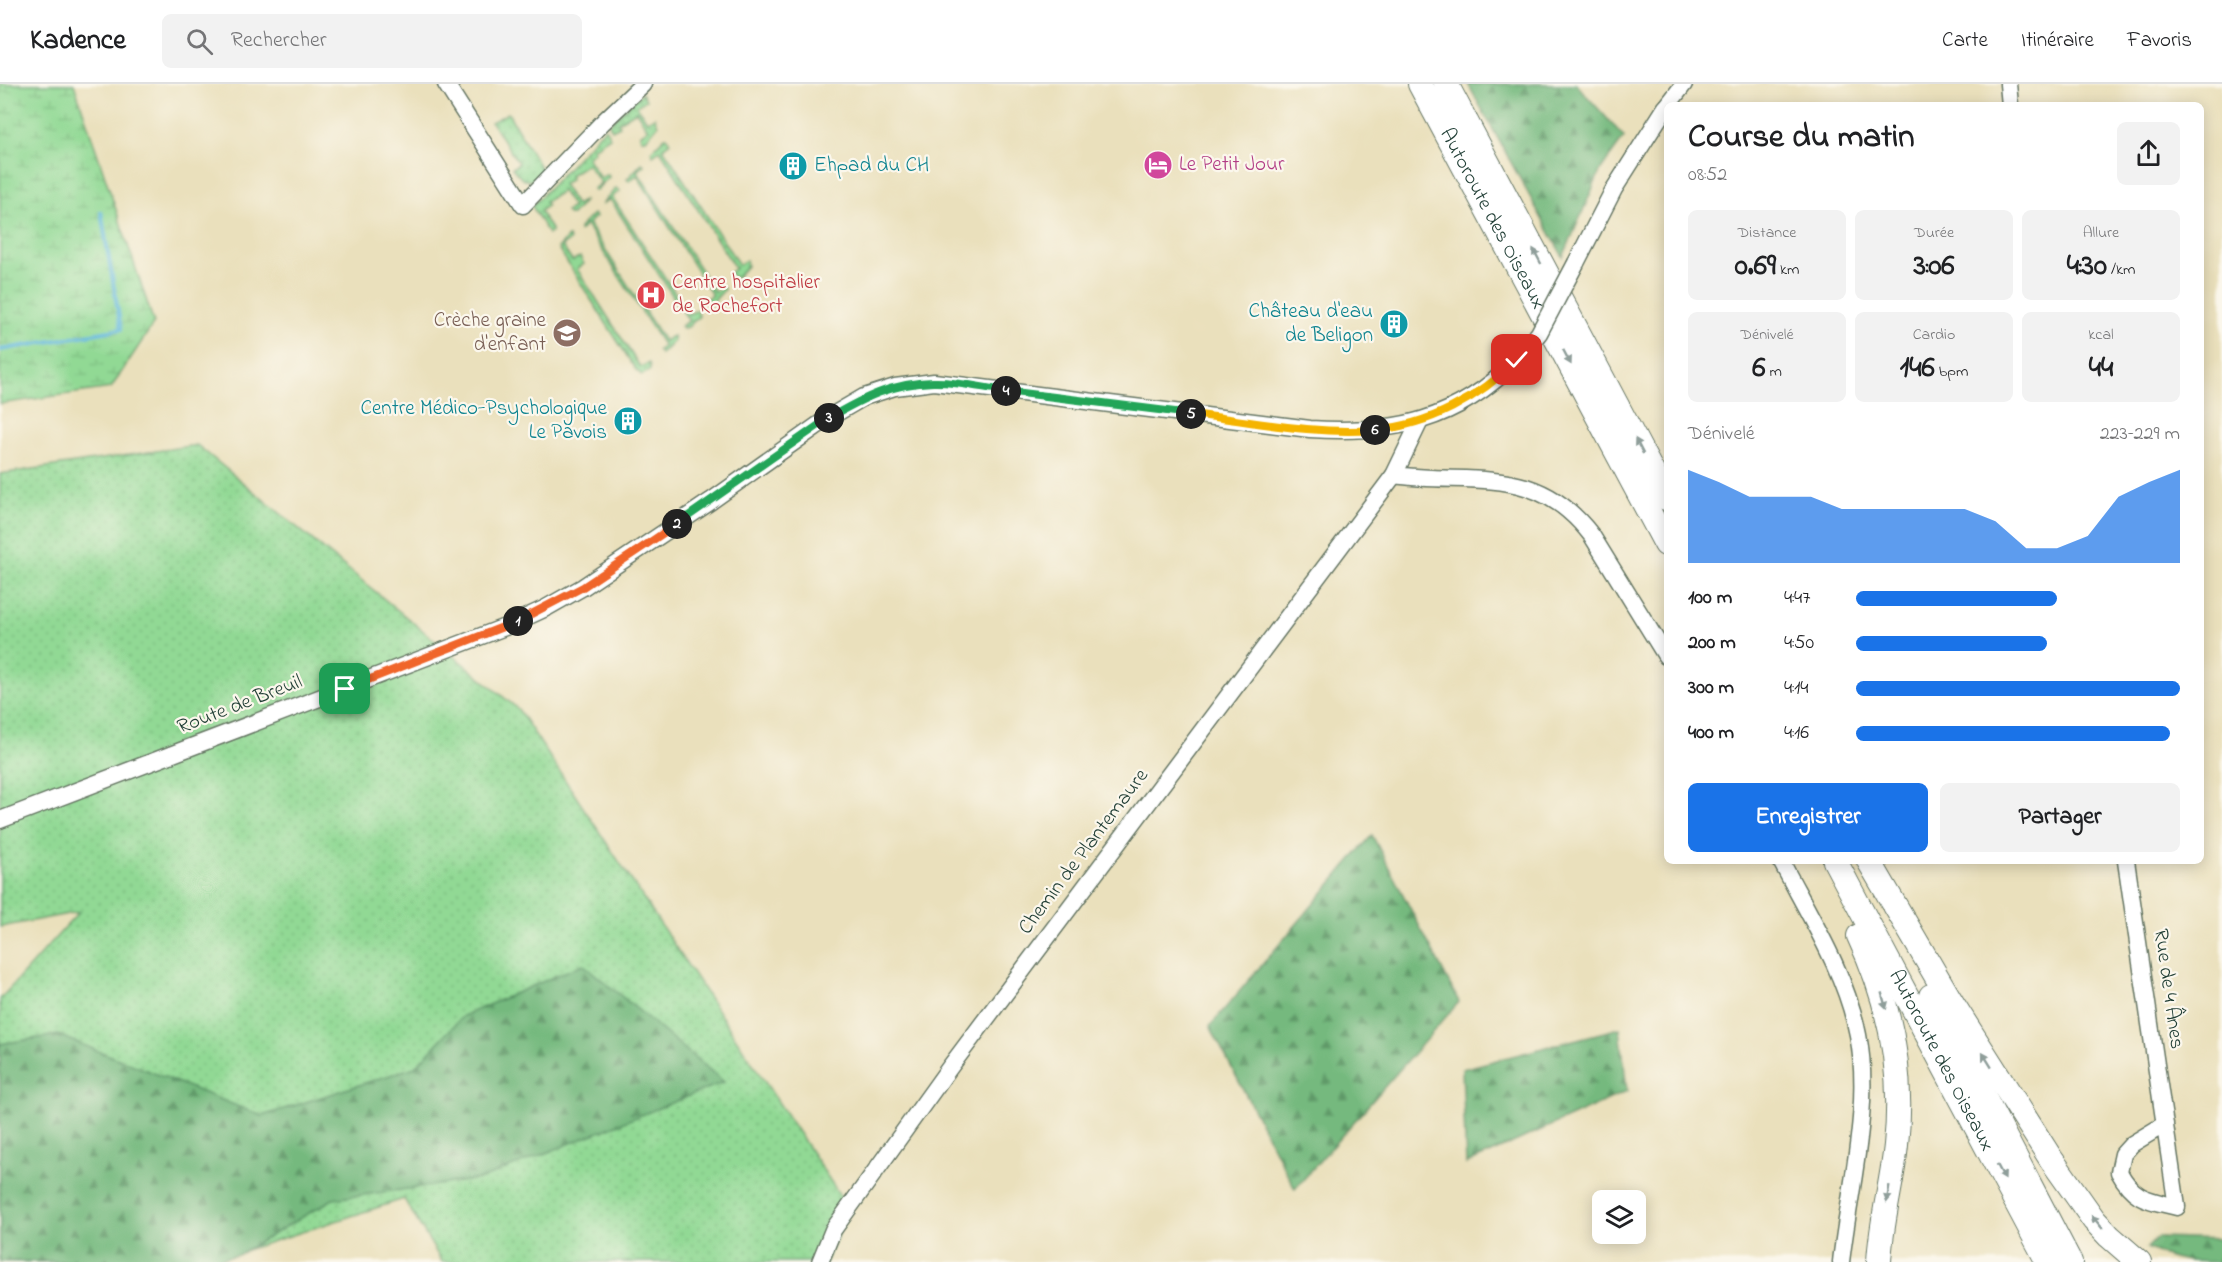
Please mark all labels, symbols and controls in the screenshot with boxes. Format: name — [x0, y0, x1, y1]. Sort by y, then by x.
search box — [162, 14, 582, 68]
text: Kadence — [30, 21, 126, 62]
icon: search — [183, 25, 216, 58]
text: Rechercher — [231, 25, 327, 57]
text: Carte — [1942, 26, 1988, 56]
text: Itinéraire — [2021, 26, 2094, 56]
text: Favoris — [2127, 26, 2192, 56]
text: Course du matin — [1688, 114, 1914, 162]
button: share — [2117, 122, 2180, 185]
street label: Autoroute des Oiseaux — [1431, 123, 1553, 315]
hotel icon: Le Petit Jour — [1142, 149, 1174, 181]
building icon: Ehpad du CH — [777, 150, 809, 182]
place label: Le Petit Jour — [1179, 150, 1285, 180]
place label: Ehpad du CH — [814, 151, 929, 181]
text: 08:52 — [1688, 161, 1727, 190]
text: Distance — [1738, 221, 1796, 245]
text: Durée — [1914, 221, 1954, 245]
text: Allure — [2083, 221, 2119, 245]
text: 0.69 — [1735, 245, 1776, 289]
text: 3:06 — [1913, 245, 1955, 289]
text: 4:30 — [2067, 245, 2107, 289]
one-way arrow — [1532, 247, 1542, 264]
text: km — [1776, 258, 1799, 282]
text: /km — [2107, 258, 2135, 282]
place label: Centre hospitalier de Rochefort — [672, 268, 820, 322]
hospital icon: Centre hospitalier de Rochefort — [635, 279, 667, 311]
place label: Château d'eau de Beligon — [1248, 297, 1373, 353]
place label: Crèche graine d'enfant — [434, 306, 547, 360]
building icon: Château d'eau de Beligon — [1378, 308, 1410, 340]
school or university icon: Crèche graine d'enfant — [551, 317, 583, 349]
text: Dénivelé — [1740, 323, 1794, 347]
text: Cardio — [1913, 323, 1955, 347]
text: kcal — [2088, 323, 2114, 347]
pin — [1491, 334, 1542, 385]
icon: check — [1500, 343, 1533, 376]
text: 6 — [1752, 347, 1765, 391]
text: 146 — [1900, 347, 1935, 391]
text: 44 — [2089, 347, 2113, 391]
one-way arrow — [1562, 349, 1572, 366]
text: m — [1765, 360, 1782, 384]
text: bpm — [1935, 360, 1968, 384]
pin: 4 — [991, 376, 1021, 406]
text: 4 — [1003, 379, 1009, 403]
place label: Centre Médico-Psychologique Le Pavois — [360, 394, 608, 448]
pin: 5 — [1176, 399, 1206, 429]
text: 5 — [1186, 402, 1196, 426]
pin: 3 — [814, 403, 844, 433]
building icon: Centre Médico-Psychologique Le Pavois — [612, 405, 644, 437]
text: 3 — [826, 406, 832, 430]
pin: 6 — [1360, 415, 1390, 445]
text: 6 — [1371, 418, 1379, 442]
text: Dénivelé — [1688, 420, 1755, 449]
text: 223–229 m — [2100, 420, 2180, 449]
one-way arrow — [1634, 437, 1644, 454]
pin: 2 — [662, 509, 692, 539]
text: 2 — [673, 512, 681, 536]
text: 100 m — [1688, 584, 1732, 613]
text: 4:47 — [1784, 584, 1810, 613]
pin: 1 — [503, 606, 533, 636]
text: 1 — [515, 609, 521, 633]
text: 200 m — [1688, 629, 1736, 658]
text: 4:50 — [1784, 629, 1814, 658]
pin — [319, 663, 370, 714]
street label: Route de Breuil — [173, 667, 307, 743]
icon: arrive — [328, 672, 361, 705]
text: 300 m — [1688, 674, 1734, 703]
text: 4:14 — [1784, 674, 1809, 703]
text: 400 m — [1688, 719, 1734, 748]
text: 4:16 — [1784, 719, 1809, 748]
street label: Chemin de Plantemaure — [1011, 762, 1157, 941]
button: Enregistrer — [1688, 783, 1928, 852]
button: Partager — [1940, 783, 2180, 852]
street label: Rue de 4 Ânes — [2145, 927, 2193, 1051]
street label: Autoroute des Oiseaux — [1880, 965, 2002, 1157]
one-way arrow — [1880, 992, 1889, 1010]
one-way arrow — [1982, 1052, 1993, 1069]
one-way arrow — [1996, 1164, 2006, 1181]
one-way arrow — [1884, 1185, 1893, 1204]
map controls — [1592, 1190, 1646, 1244]
button: layers — [1592, 1190, 1646, 1244]
one-way arrow — [2090, 1214, 2103, 1230]

